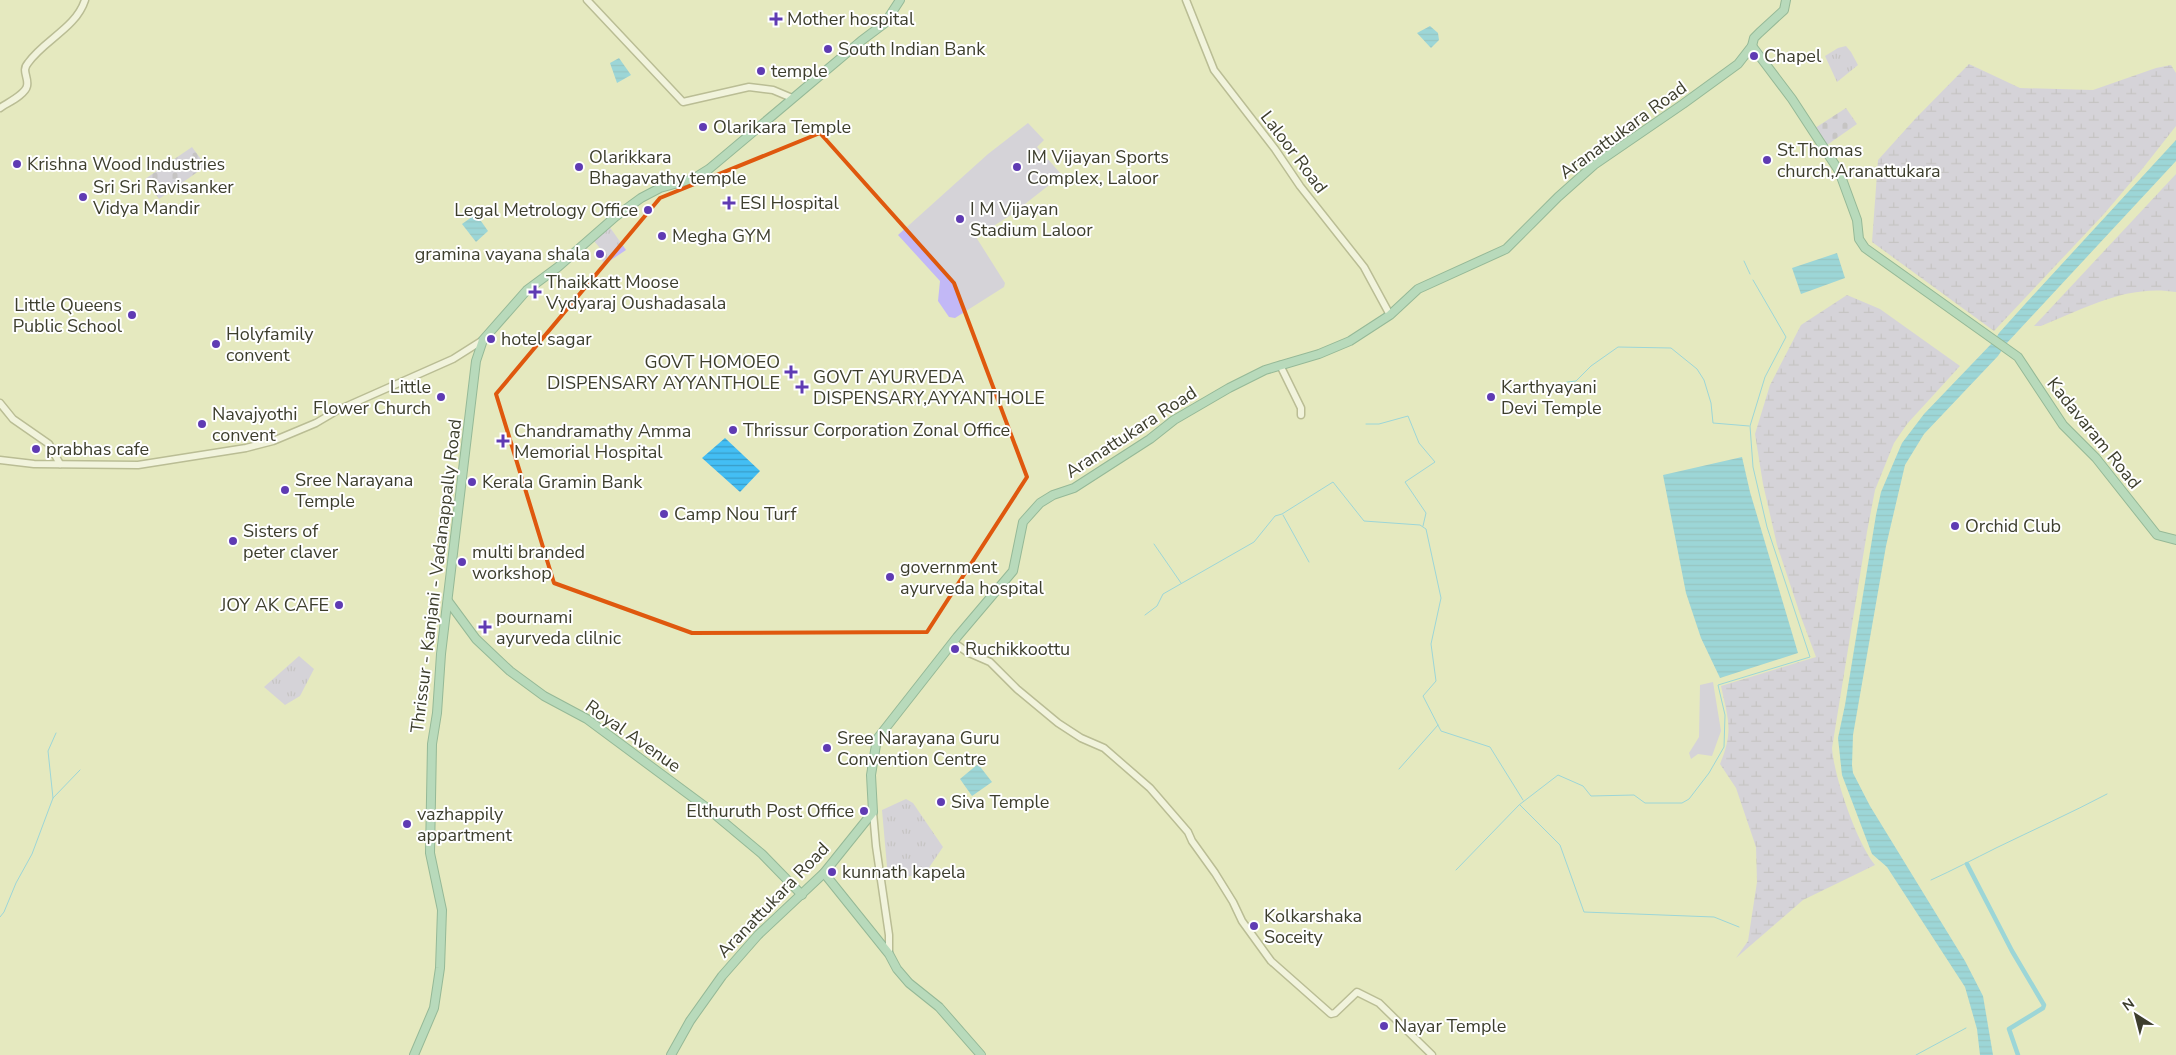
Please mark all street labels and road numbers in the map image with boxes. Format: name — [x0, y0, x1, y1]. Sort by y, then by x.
street label: Aranattukara Road — [1554, 76, 1692, 184]
street label: Laloor Road — [1255, 106, 1333, 198]
street label: Kadavaram Road — [2042, 372, 2146, 494]
street label: Aranattukara Road — [1061, 381, 1201, 483]
street label: Thrissur - Kanjani - Vadanappally Road — [405, 418, 467, 734]
street label: Royal Avenue — [580, 694, 686, 778]
street label: Aranattukara Road — [712, 837, 834, 963]

